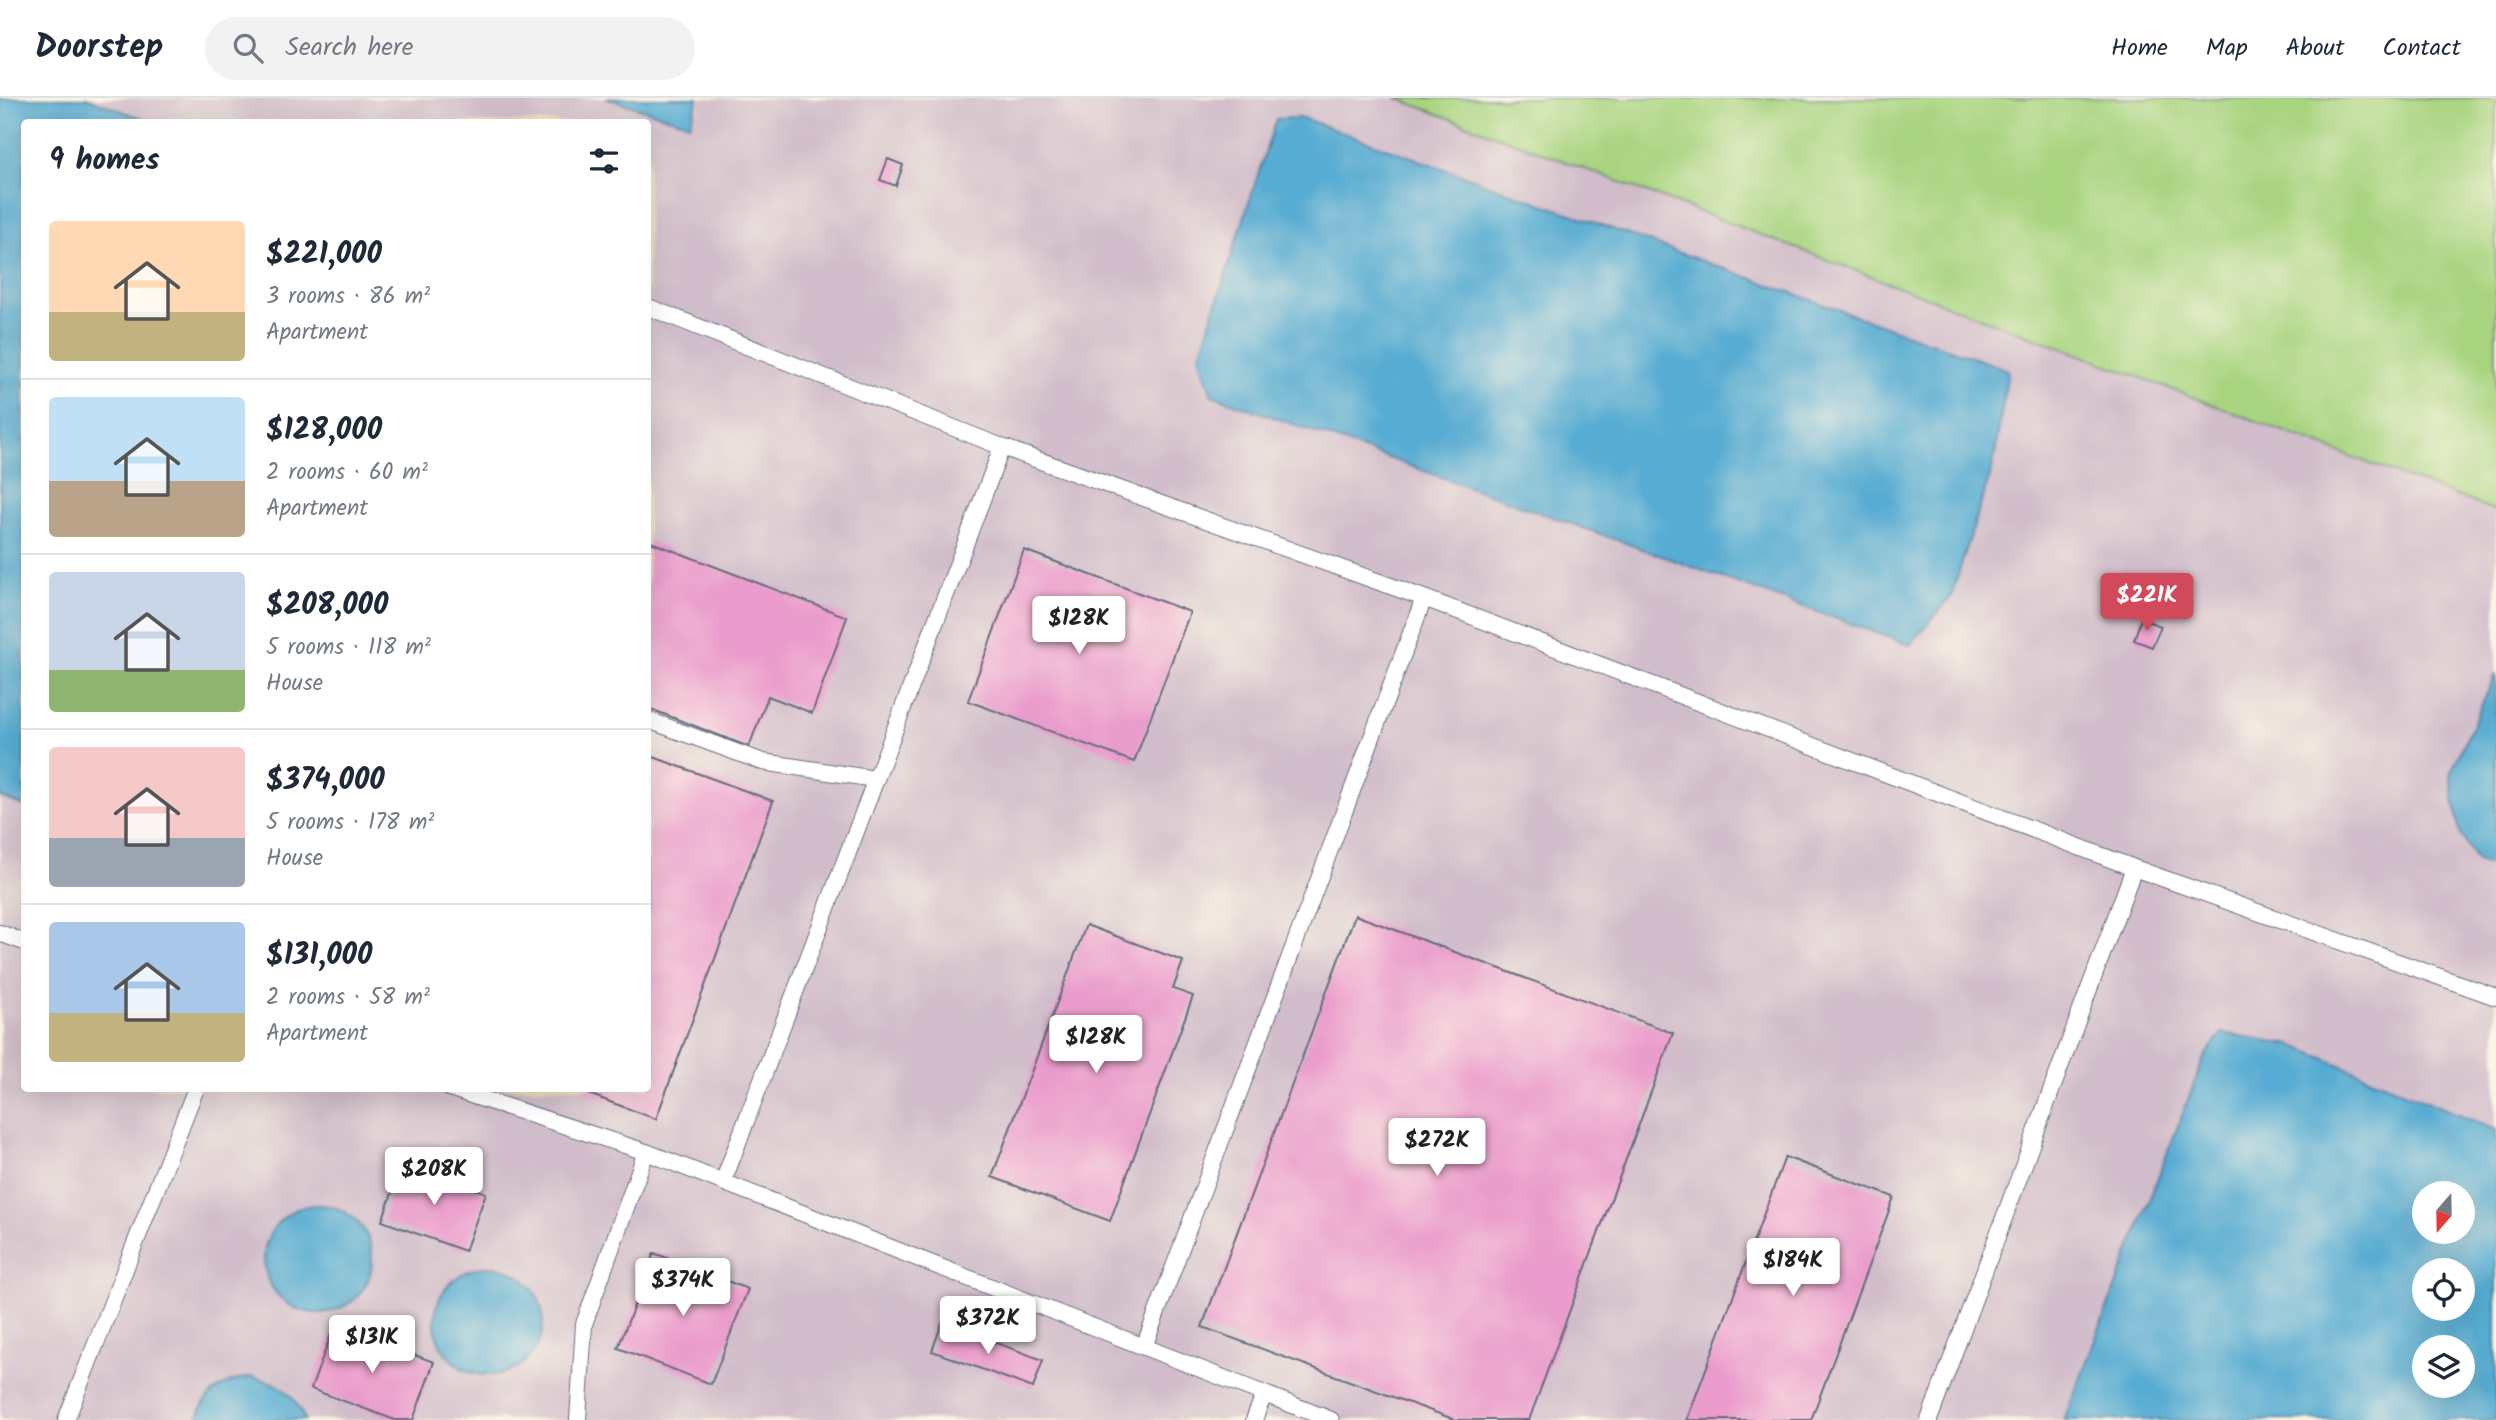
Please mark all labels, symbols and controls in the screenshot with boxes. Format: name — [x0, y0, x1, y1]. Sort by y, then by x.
search box — [205, 17, 695, 80]
text: Doorstep — [35, 22, 163, 75]
text: Search here — [285, 27, 413, 69]
icon: search — [229, 29, 267, 67]
text: Home — [2111, 29, 2168, 68]
text: Map — [2206, 29, 2248, 68]
text: About — [2286, 29, 2344, 68]
text: Contact — [2382, 29, 2461, 68]
text: 9 homes — [49, 137, 160, 185]
icon: filters — [585, 142, 623, 180]
text: $221,000 — [266, 231, 382, 279]
icon: home — [105, 249, 189, 333]
text: 3 rooms · 86 m² — [266, 279, 430, 315]
text: Apartment — [266, 315, 368, 351]
text: $128,000 — [266, 407, 382, 455]
icon: home — [105, 425, 189, 509]
text: 2 rooms · 60 m² — [266, 455, 428, 491]
text: Apartment — [266, 491, 368, 527]
pin: $221K — [2098, 574, 2196, 633]
text: $221K — [2116, 578, 2178, 614]
text: $208,000 — [266, 582, 388, 630]
pin: $128K — [1030, 596, 1128, 656]
icon: home — [105, 600, 189, 684]
text: $128K — [1048, 601, 1110, 637]
text: 5 rooms · 118 m² — [266, 630, 431, 666]
text: House — [266, 666, 323, 702]
text: $374,000 — [266, 757, 385, 805]
icon: home — [105, 775, 189, 859]
text: 5 rooms · 178 m² — [266, 805, 434, 841]
text: House — [266, 841, 323, 877]
text: $131,000 — [266, 932, 372, 980]
icon: home — [105, 950, 189, 1034]
text: 2 rooms · 58 m² — [266, 980, 430, 1016]
text: Apartment — [266, 1016, 368, 1052]
pin: $128K — [1047, 1016, 1145, 1075]
text: $128K — [1065, 1020, 1127, 1056]
pin: $272K — [1388, 1118, 1486, 1178]
text: $272K — [1404, 1123, 1470, 1159]
pin: $208K — [385, 1148, 483, 1207]
text: $208K — [401, 1152, 467, 1188]
north arrow — [2412, 1181, 2474, 1244]
map controls — [2412, 1181, 2475, 1398]
pin: $184K — [1744, 1238, 1842, 1298]
text: $184K — [1763, 1243, 1823, 1279]
pin: $374K — [634, 1258, 732, 1318]
button: locate — [2412, 1258, 2475, 1321]
text: $374K — [651, 1263, 715, 1299]
pin: $372K — [939, 1296, 1037, 1356]
text: $372K — [956, 1301, 1020, 1337]
pin: $131K — [323, 1316, 421, 1375]
text: $131K — [345, 1320, 399, 1356]
button: layers — [2412, 1335, 2475, 1398]

